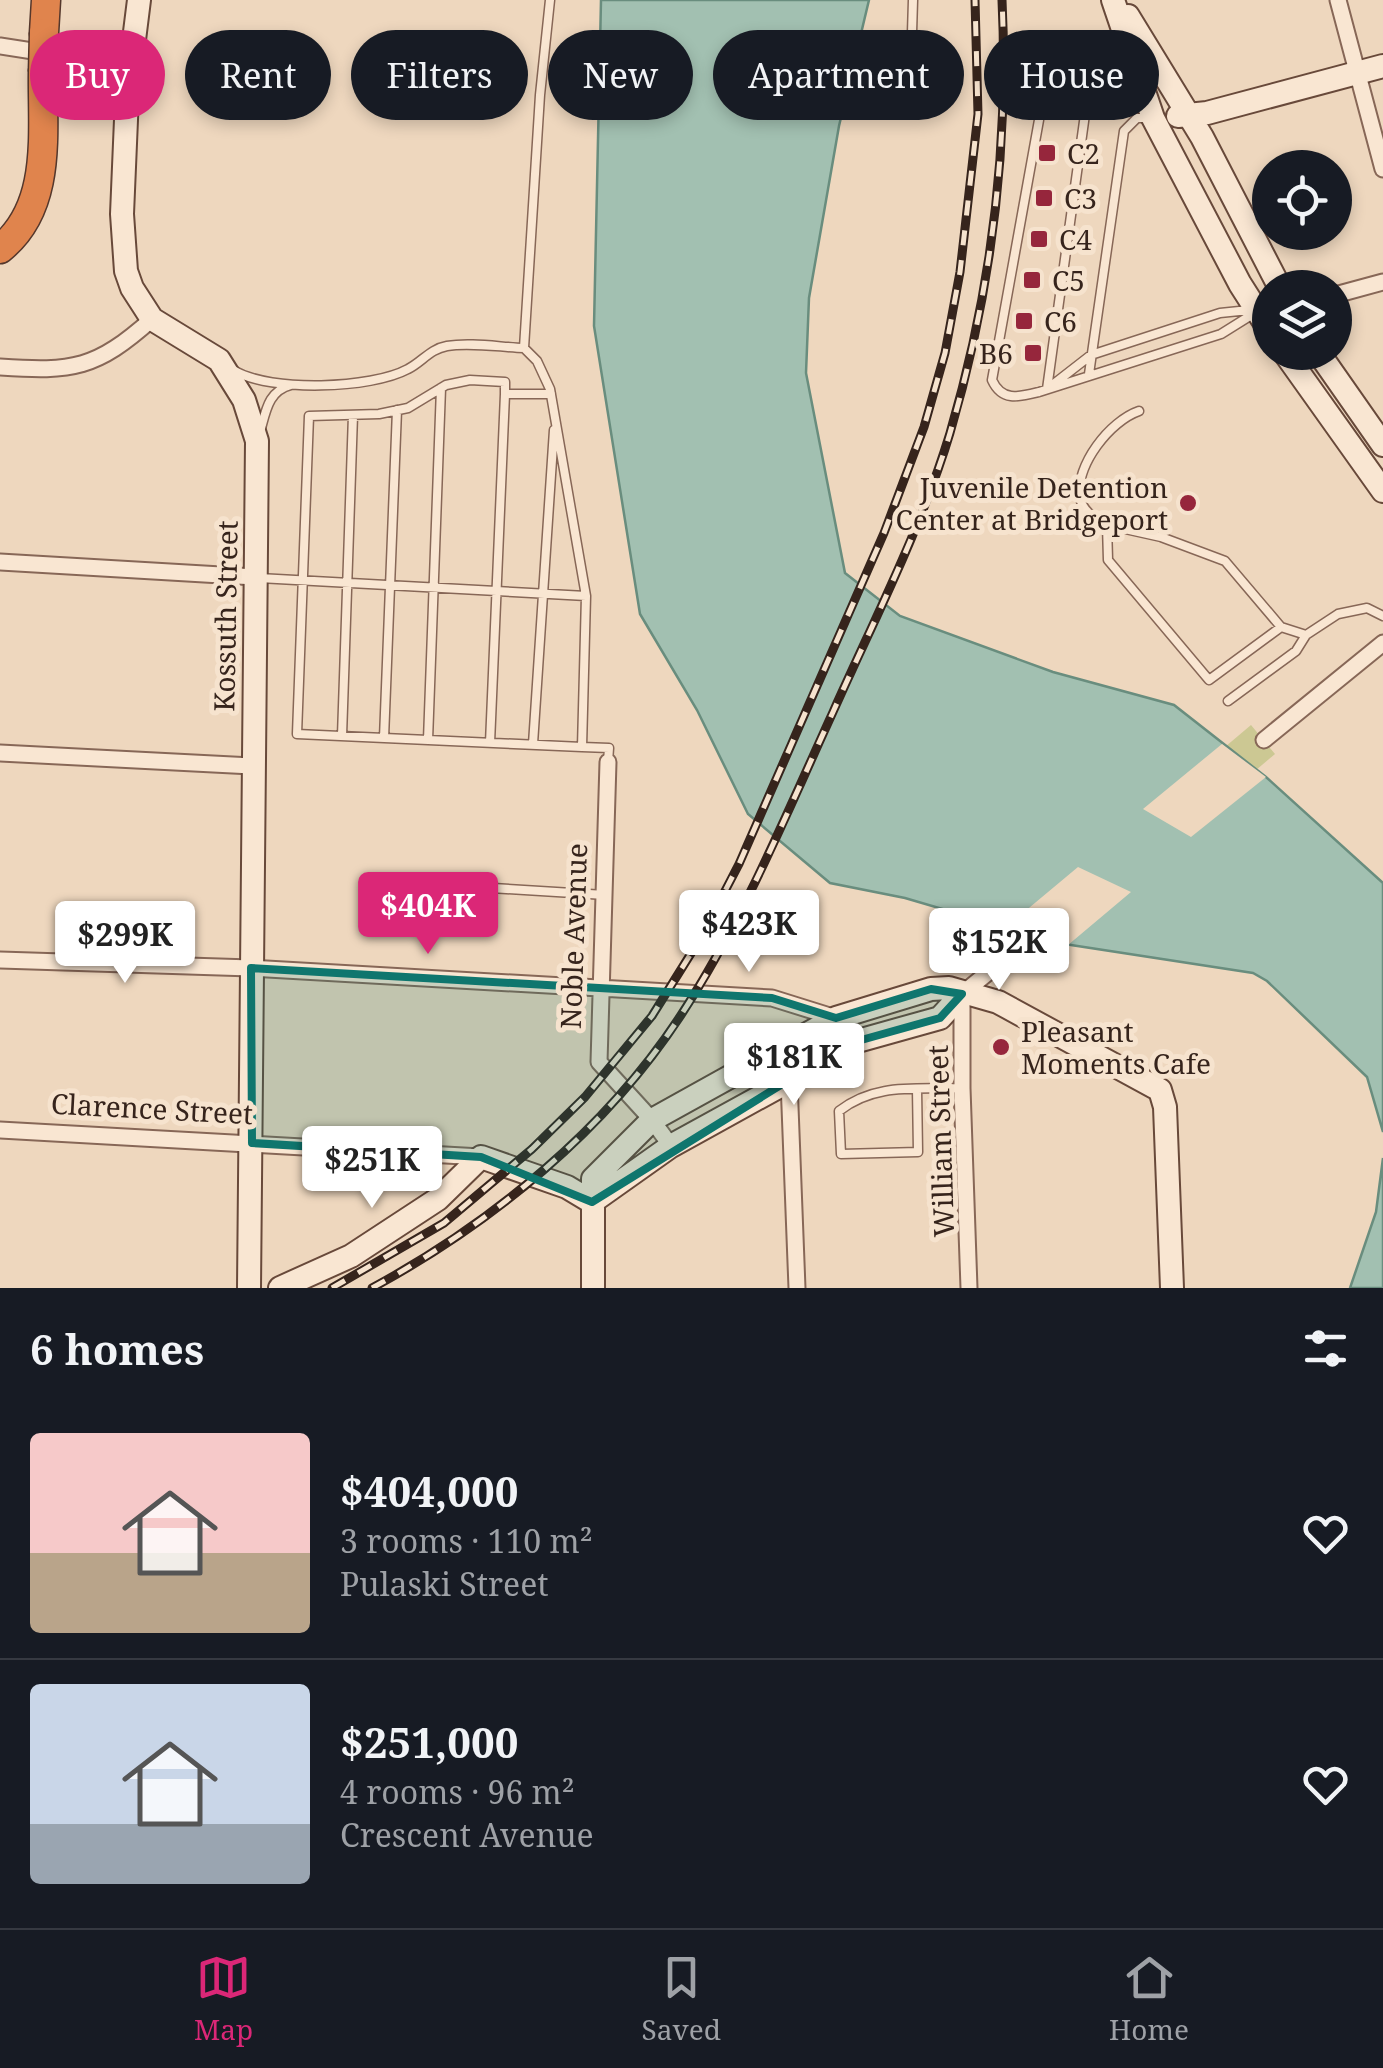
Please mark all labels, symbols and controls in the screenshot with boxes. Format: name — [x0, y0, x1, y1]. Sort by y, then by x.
chip: Buy — [30, 30, 165, 120]
chip: Rent — [185, 30, 331, 120]
chip: Filters — [351, 30, 528, 120]
chip: New — [548, 30, 693, 120]
chip: Apartment — [713, 30, 964, 120]
chip: House — [984, 30, 1159, 120]
place label: C2 — [1067, 134, 1100, 172]
marker: C2 — [1036, 142, 1058, 164]
map controls — [1252, 150, 1352, 370]
button: locate — [1252, 150, 1352, 250]
place label: C3 — [1064, 179, 1097, 217]
marker: C3 — [1033, 187, 1055, 209]
place label: C4 — [1059, 220, 1092, 258]
marker: C4 — [1028, 228, 1050, 250]
place label: C5 — [1052, 261, 1085, 299]
marker: C5 — [1021, 269, 1043, 291]
button: layers — [1252, 270, 1352, 370]
place label: C6 — [1044, 302, 1077, 340]
marker: C6 — [1013, 310, 1035, 332]
place label: B6 — [979, 334, 1013, 372]
marker: B6 — [1022, 342, 1044, 364]
place label: Juvenile Detention Center at Bridgeport — [895, 468, 1168, 538]
marker: Juvenile Detention Center at Bridgeport — [1177, 492, 1199, 514]
street label: Kossuth Street — [204, 520, 246, 712]
street label: Noble Avenue — [551, 843, 595, 1029]
pin: $404K — [358, 872, 498, 957]
text: $404K — [380, 883, 476, 926]
pin: $423K — [679, 890, 819, 975]
pin: $299K — [55, 901, 195, 986]
text: $423K — [701, 901, 797, 944]
pin: $152K — [929, 908, 1069, 993]
text: $299K — [77, 912, 173, 955]
text: $152K — [951, 919, 1047, 962]
place label: Pleasant Moments Cafe — [1021, 1012, 1211, 1082]
pin: $181K — [724, 1023, 864, 1108]
text: $181K — [746, 1034, 842, 1077]
marker: Pleasant Moments Cafe — [990, 1036, 1012, 1058]
street label: William Street — [918, 1044, 962, 1238]
street label: Clarence Street — [50, 1084, 254, 1132]
pin: $251K — [302, 1126, 442, 1211]
text: $251K — [324, 1137, 420, 1180]
text: 6 homes — [30, 1320, 204, 1377]
icon: filters — [1298, 1321, 1353, 1376]
text: $404,000 — [340, 1462, 518, 1519]
icon: home — [110, 1473, 230, 1593]
icon: heart — [1298, 1506, 1353, 1561]
text: 3 rooms · 110 m² — [340, 1519, 593, 1562]
text: Pulaski Street — [340, 1562, 549, 1605]
text: $251,000 — [340, 1713, 518, 1770]
icon: home — [110, 1724, 230, 1844]
icon: heart — [1298, 1757, 1353, 1812]
text: 4 rooms · 96 m² — [340, 1770, 575, 1813]
text: Crescent Avenue — [340, 1813, 594, 1856]
tab: Map — [194, 1950, 253, 2048]
tab: Saved — [642, 1950, 721, 2048]
tab: Home — [1109, 1950, 1189, 2048]

